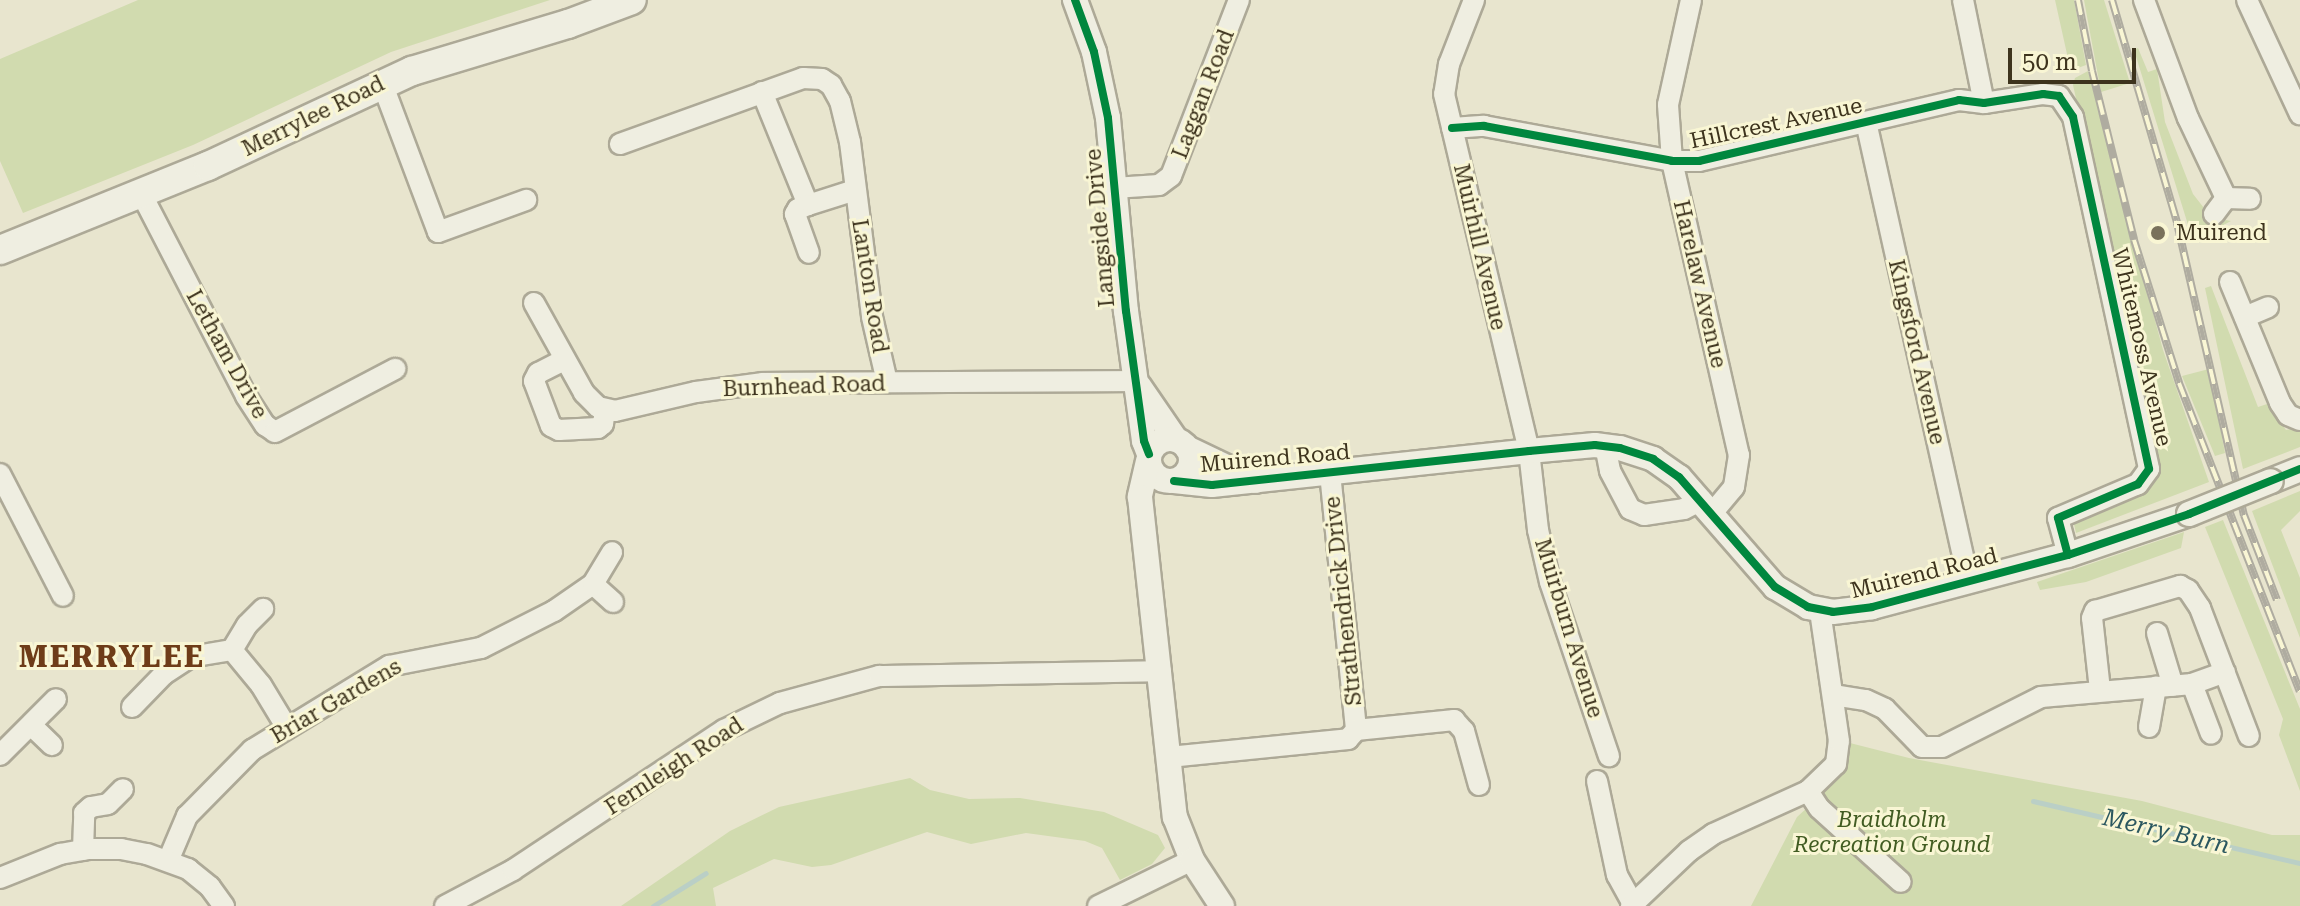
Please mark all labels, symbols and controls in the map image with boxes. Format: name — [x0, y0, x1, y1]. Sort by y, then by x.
street label: Laggan Road — [1166, 26, 1240, 162]
scale bar — [2012, 32, 2140, 82]
text: 50 m — [2022, 48, 2077, 76]
street label: Merrylee Road — [238, 70, 388, 162]
street label: Hillcrest Avenue — [1688, 92, 1864, 154]
street label: Langside Drive — [1080, 148, 1120, 308]
street label: Muirhill Avenue — [1448, 161, 1512, 333]
street label: Harelaw Avenue — [1668, 197, 1732, 371]
street label: Lanton Road — [846, 217, 894, 355]
place label: Muirend — [2176, 220, 2267, 246]
marker: Muirend — [2147, 222, 2169, 244]
street label: Whitemoss Avenue — [2106, 245, 2178, 449]
street label: Kingsford Avenue — [1883, 257, 1951, 447]
street label: Letham Drive — [181, 285, 273, 423]
street label: Burnhead Road — [722, 370, 886, 402]
street label: Muirend Road — [1199, 438, 1351, 478]
street label: Strathendrick Drive — [1319, 495, 1367, 707]
street label: Muirburn Avenue — [1529, 535, 1609, 721]
street label: Muirend Road — [1848, 542, 2000, 604]
district label: MERRYLEE — [19, 639, 205, 675]
street label: Briar Gardens — [266, 653, 406, 749]
street label: Fernleigh Road — [600, 712, 748, 820]
water label: Merry Burn — [2100, 803, 2232, 861]
park label: Braidholm Recreation Ground — [1793, 806, 1991, 858]

